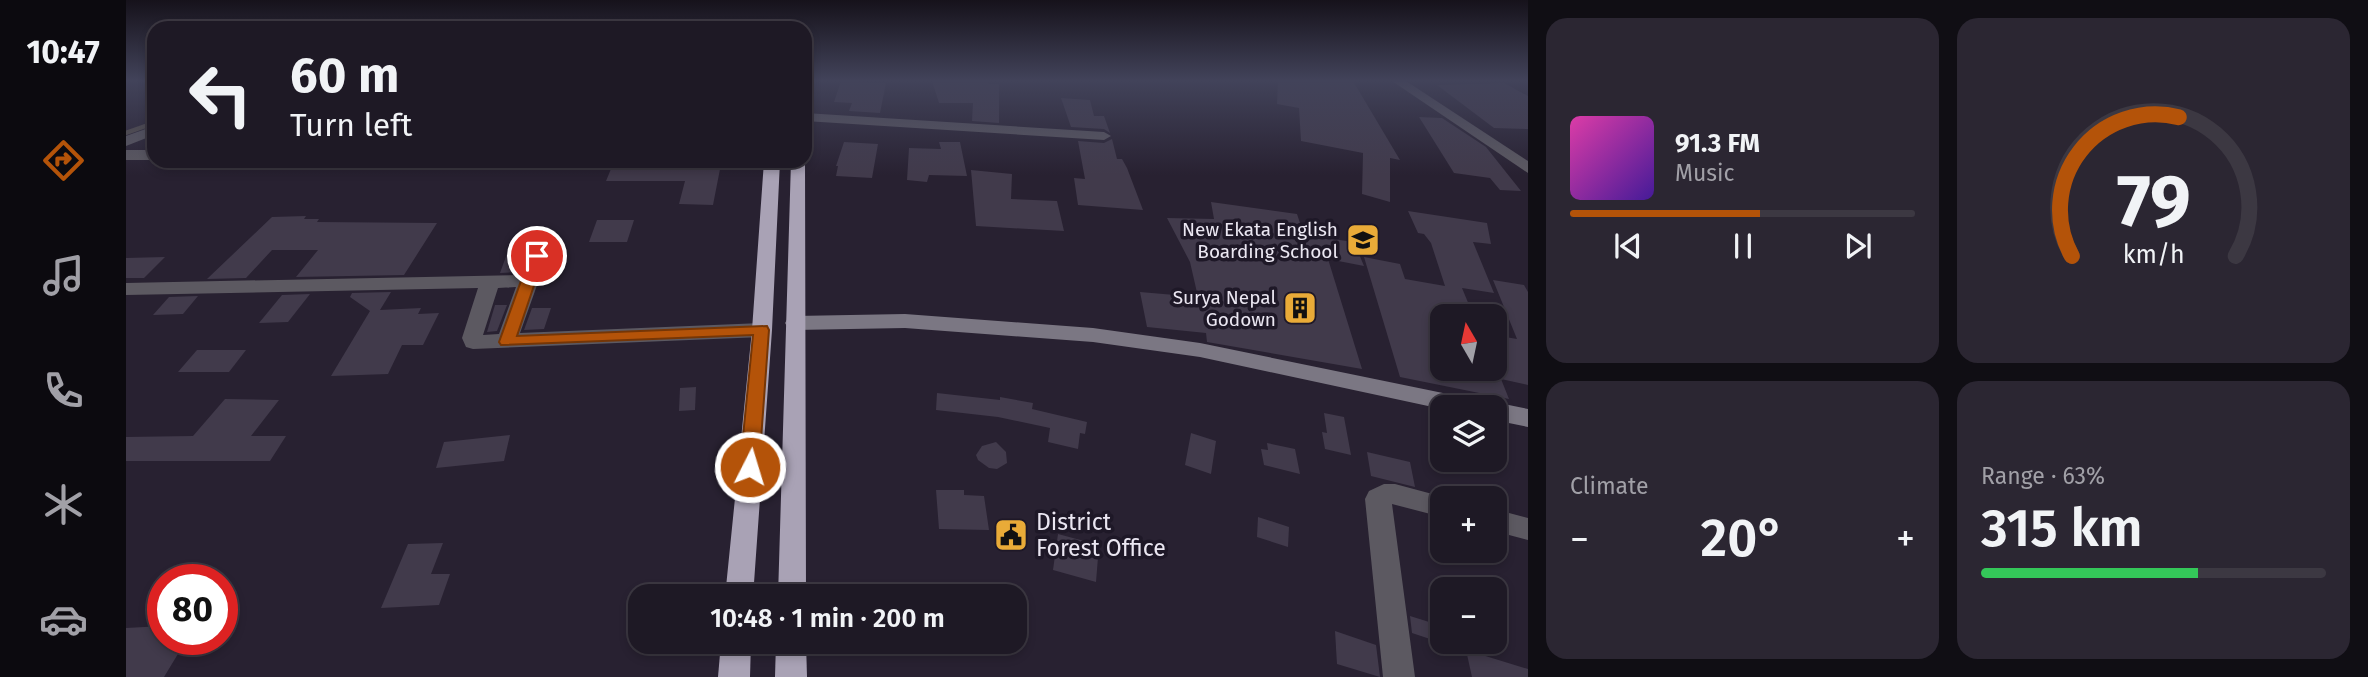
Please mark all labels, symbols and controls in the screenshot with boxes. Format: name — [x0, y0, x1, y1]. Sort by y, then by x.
text: 10:47 — [26, 33, 100, 71]
text: 60 m — [290, 46, 399, 105]
icon: left — [175, 49, 266, 140]
text: Turn left — [290, 106, 412, 144]
text: 91.3 FM — [1675, 128, 1760, 159]
icon: directions — [39, 136, 88, 185]
text: Music — [1675, 159, 1735, 187]
text: 79 — [2117, 159, 2190, 246]
place label: New Ekata English Boarding School — [1182, 218, 1338, 263]
school or university icon: New Ekata English Boarding School — [1344, 221, 1382, 259]
pin — [507, 226, 567, 286]
icon: previous — [1609, 227, 1647, 265]
icon: pause — [1724, 227, 1762, 265]
icon: next — [1839, 227, 1877, 265]
icon: arrive — [518, 237, 556, 275]
text: km/h — [2123, 240, 2184, 270]
icon: music — [39, 251, 88, 300]
place label: Surya Nepal Godown — [1173, 286, 1276, 331]
building icon: Surya Nepal Godown — [1281, 289, 1319, 327]
north arrow — [1430, 304, 1507, 382]
map controls — [1430, 304, 1507, 654]
icon: phone — [39, 366, 88, 415]
button: layers — [1430, 395, 1507, 472]
position arrow — [713, 430, 787, 504]
text: Range · 63% — [1981, 462, 2105, 490]
text: Climate — [1570, 472, 1649, 500]
icon: climate — [39, 480, 88, 529]
button: + — [1430, 486, 1507, 563]
text: 315 km — [1981, 497, 2143, 560]
text: 20° — [1701, 507, 1784, 570]
place label: District Forest Office — [1036, 508, 1166, 562]
public building icon: District Forest Office — [992, 516, 1030, 554]
text: − — [1570, 516, 1589, 562]
text: + — [1896, 516, 1915, 562]
speed limit sign: 80 — [147, 564, 238, 655]
button: − — [1430, 577, 1507, 654]
icon: car — [39, 595, 88, 644]
text: 10:48 · 1 min · 200 m — [710, 603, 945, 634]

